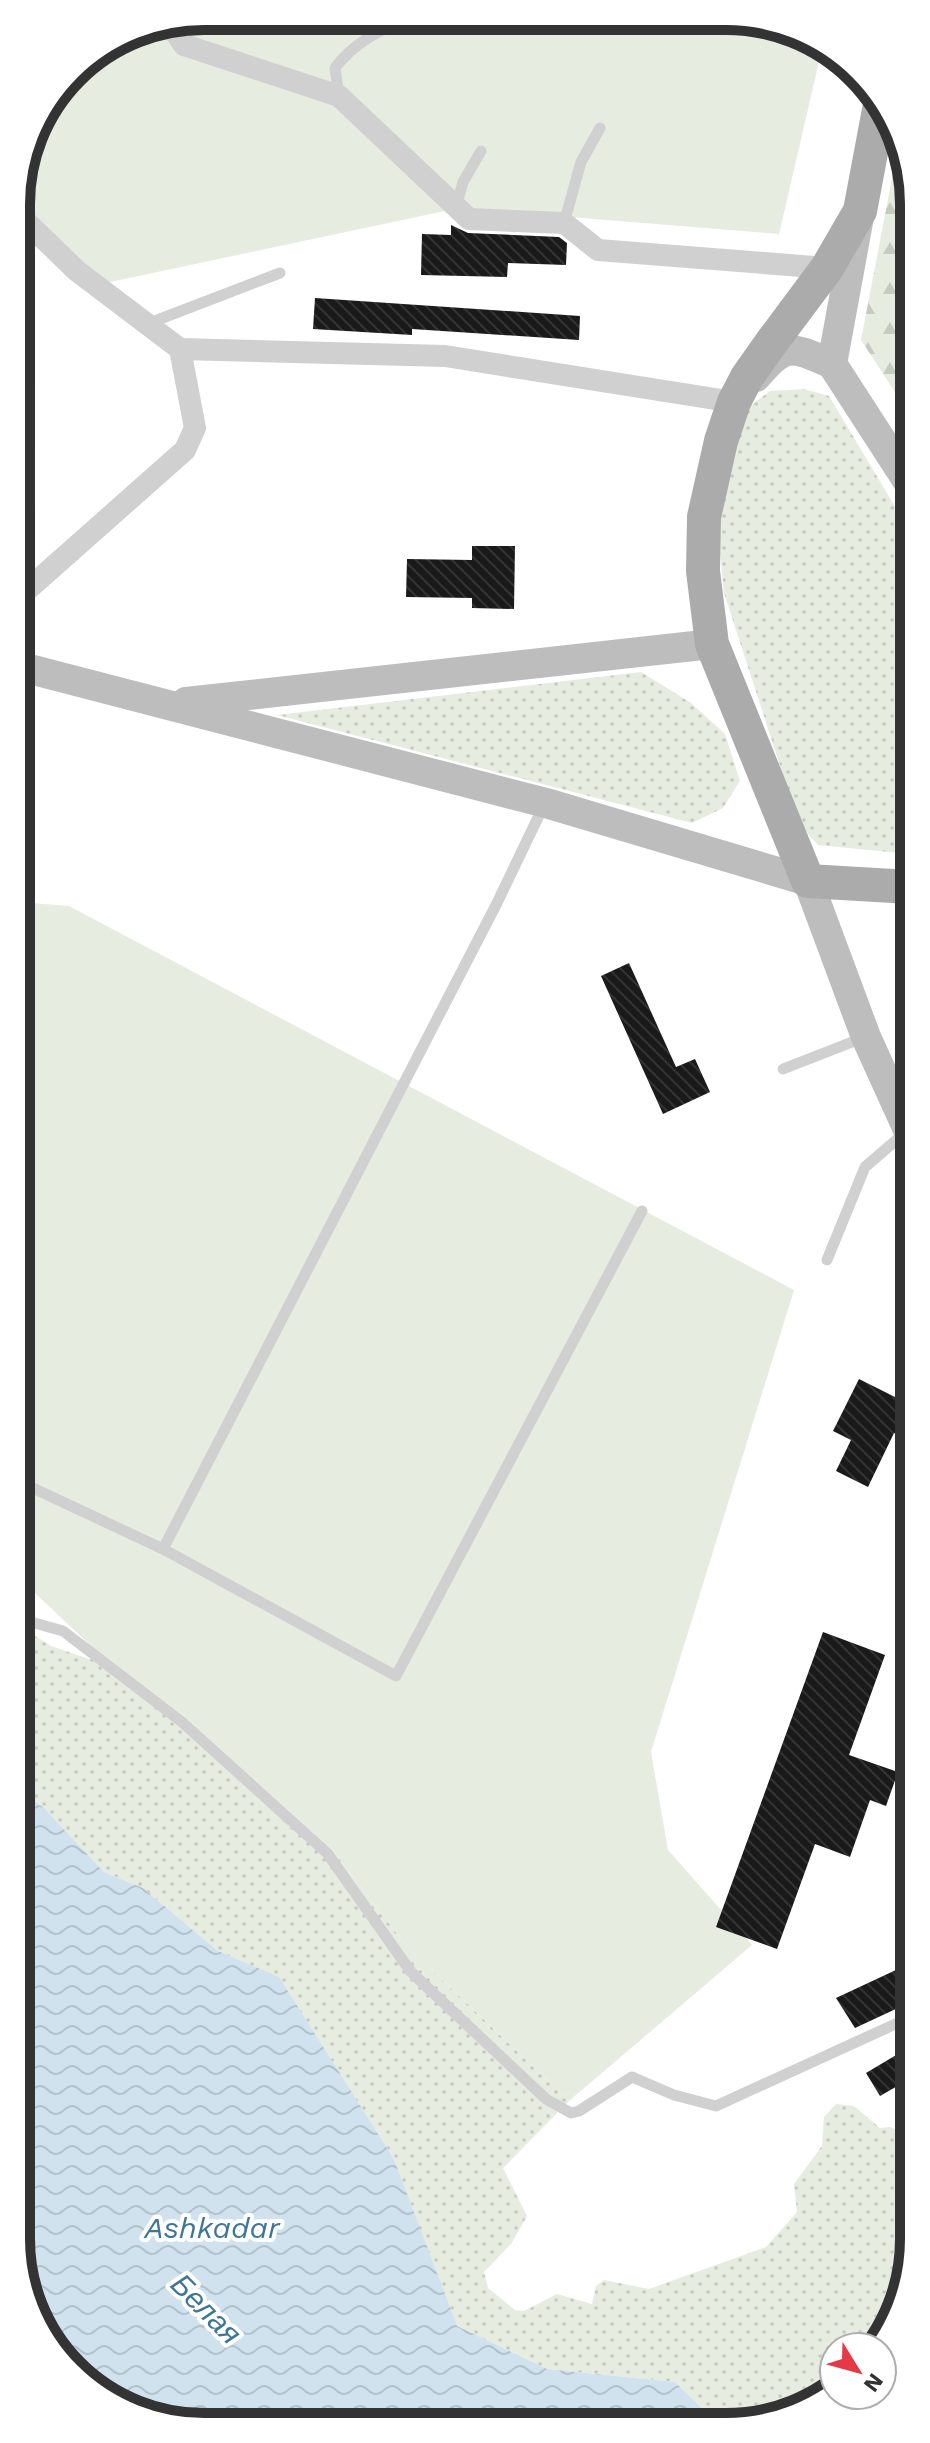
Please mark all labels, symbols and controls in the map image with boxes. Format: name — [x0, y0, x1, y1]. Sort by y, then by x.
water label: Ashkadar — [142, 2210, 281, 2245]
water label: Белая — [164, 2266, 249, 2351]
north arrow — [818, 2331, 898, 2411]
text: N — [859, 2369, 888, 2397]

